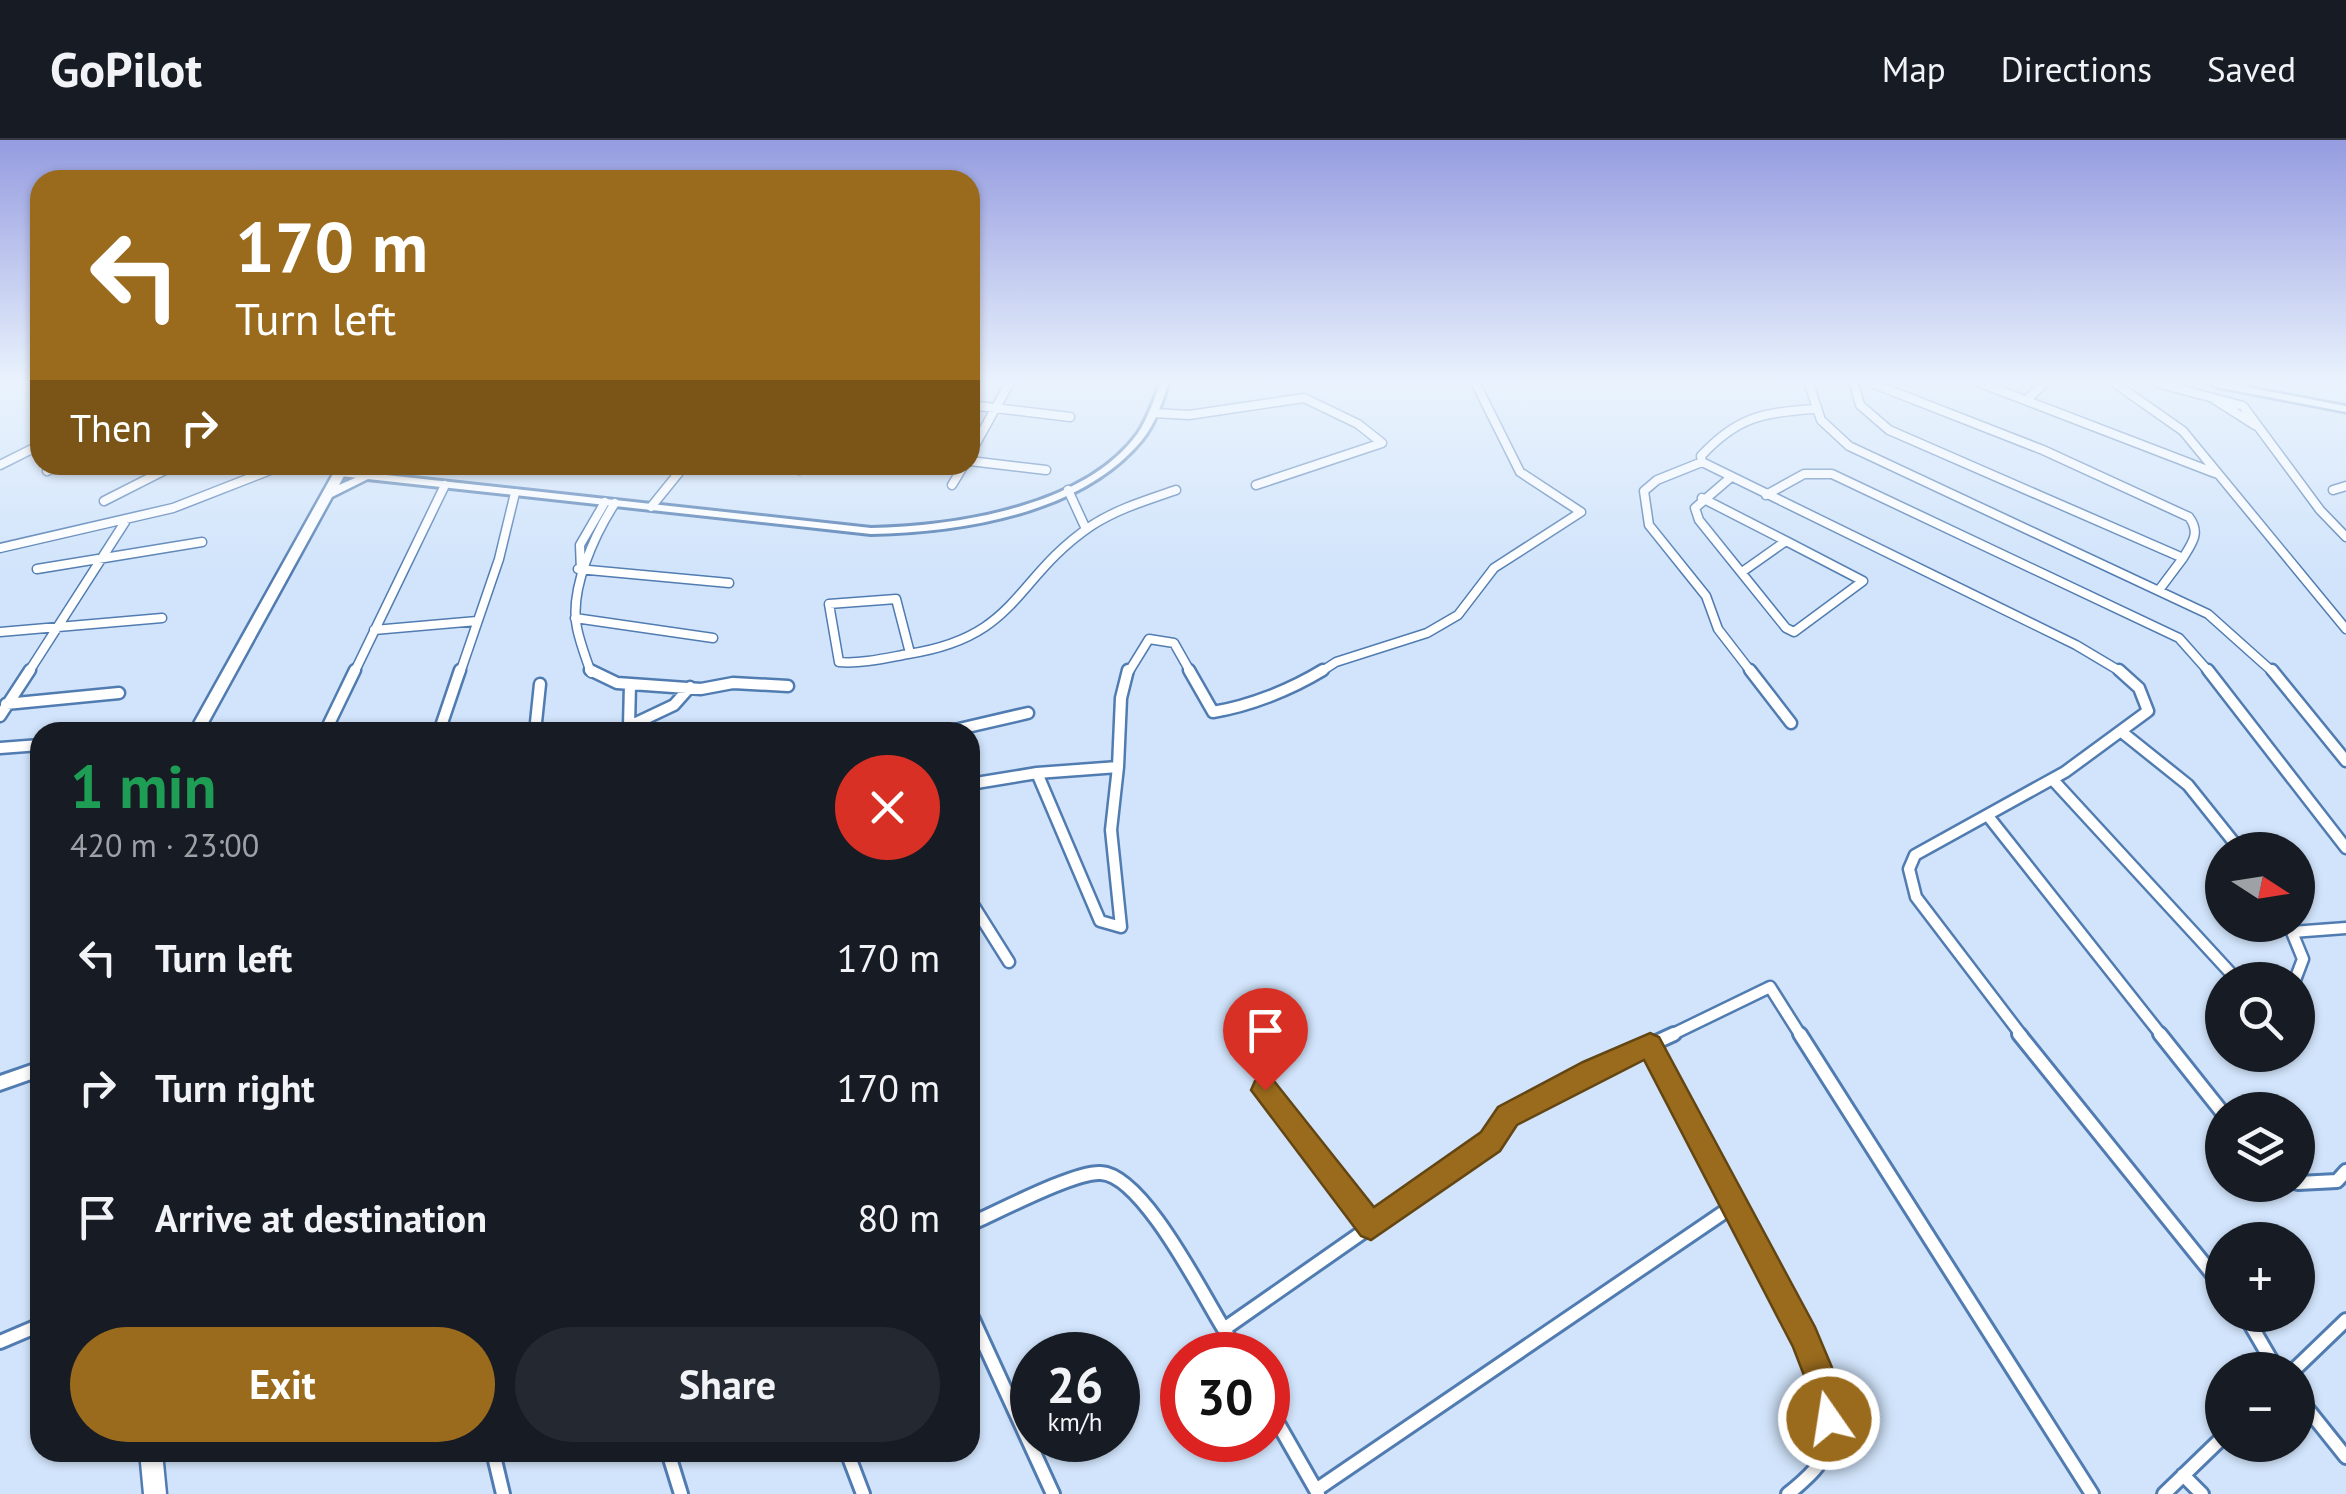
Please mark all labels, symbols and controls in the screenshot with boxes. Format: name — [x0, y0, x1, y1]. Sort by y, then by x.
text: GoPilot — [50, 38, 202, 100]
text: Map — [1882, 46, 1946, 92]
text: Directions — [2001, 46, 2152, 92]
text: Saved — [2207, 46, 2296, 92]
text: 170 m — [235, 201, 428, 291]
icon: left — [70, 210, 200, 340]
text: Turn left — [235, 289, 396, 347]
icon: right — [172, 400, 227, 455]
text: Then — [70, 403, 152, 452]
text: 1 min — [70, 747, 216, 825]
button: close — [835, 755, 940, 860]
text: 420 m · 23:00 — [70, 824, 259, 866]
north arrow — [2205, 832, 2315, 942]
map controls — [2205, 832, 2315, 1462]
icon: left — [70, 930, 125, 985]
text: Turn left — [155, 933, 292, 982]
text: 170 m — [837, 933, 940, 982]
button: search — [2205, 962, 2315, 1072]
pin — [1223, 988, 1308, 1091]
icon: arrive — [1238, 1003, 1293, 1058]
icon: right — [70, 1060, 125, 1115]
text: Turn right — [155, 1063, 315, 1112]
text: 170 m — [837, 1063, 940, 1112]
button: layers — [2205, 1092, 2315, 1202]
icon: arrive — [70, 1190, 125, 1245]
text: Arrive at destination — [155, 1193, 487, 1242]
text: 80 m — [858, 1193, 940, 1242]
button: + — [2205, 1222, 2315, 1332]
button: Exit — [70, 1327, 495, 1442]
button: Share — [515, 1327, 940, 1442]
speed limit sign: 30 — [1160, 1332, 1290, 1462]
text: 26 — [1047, 1352, 1103, 1417]
button: − — [2205, 1352, 2315, 1462]
position arrow — [1777, 1367, 1881, 1471]
text: km/h — [1048, 1406, 1102, 1438]

